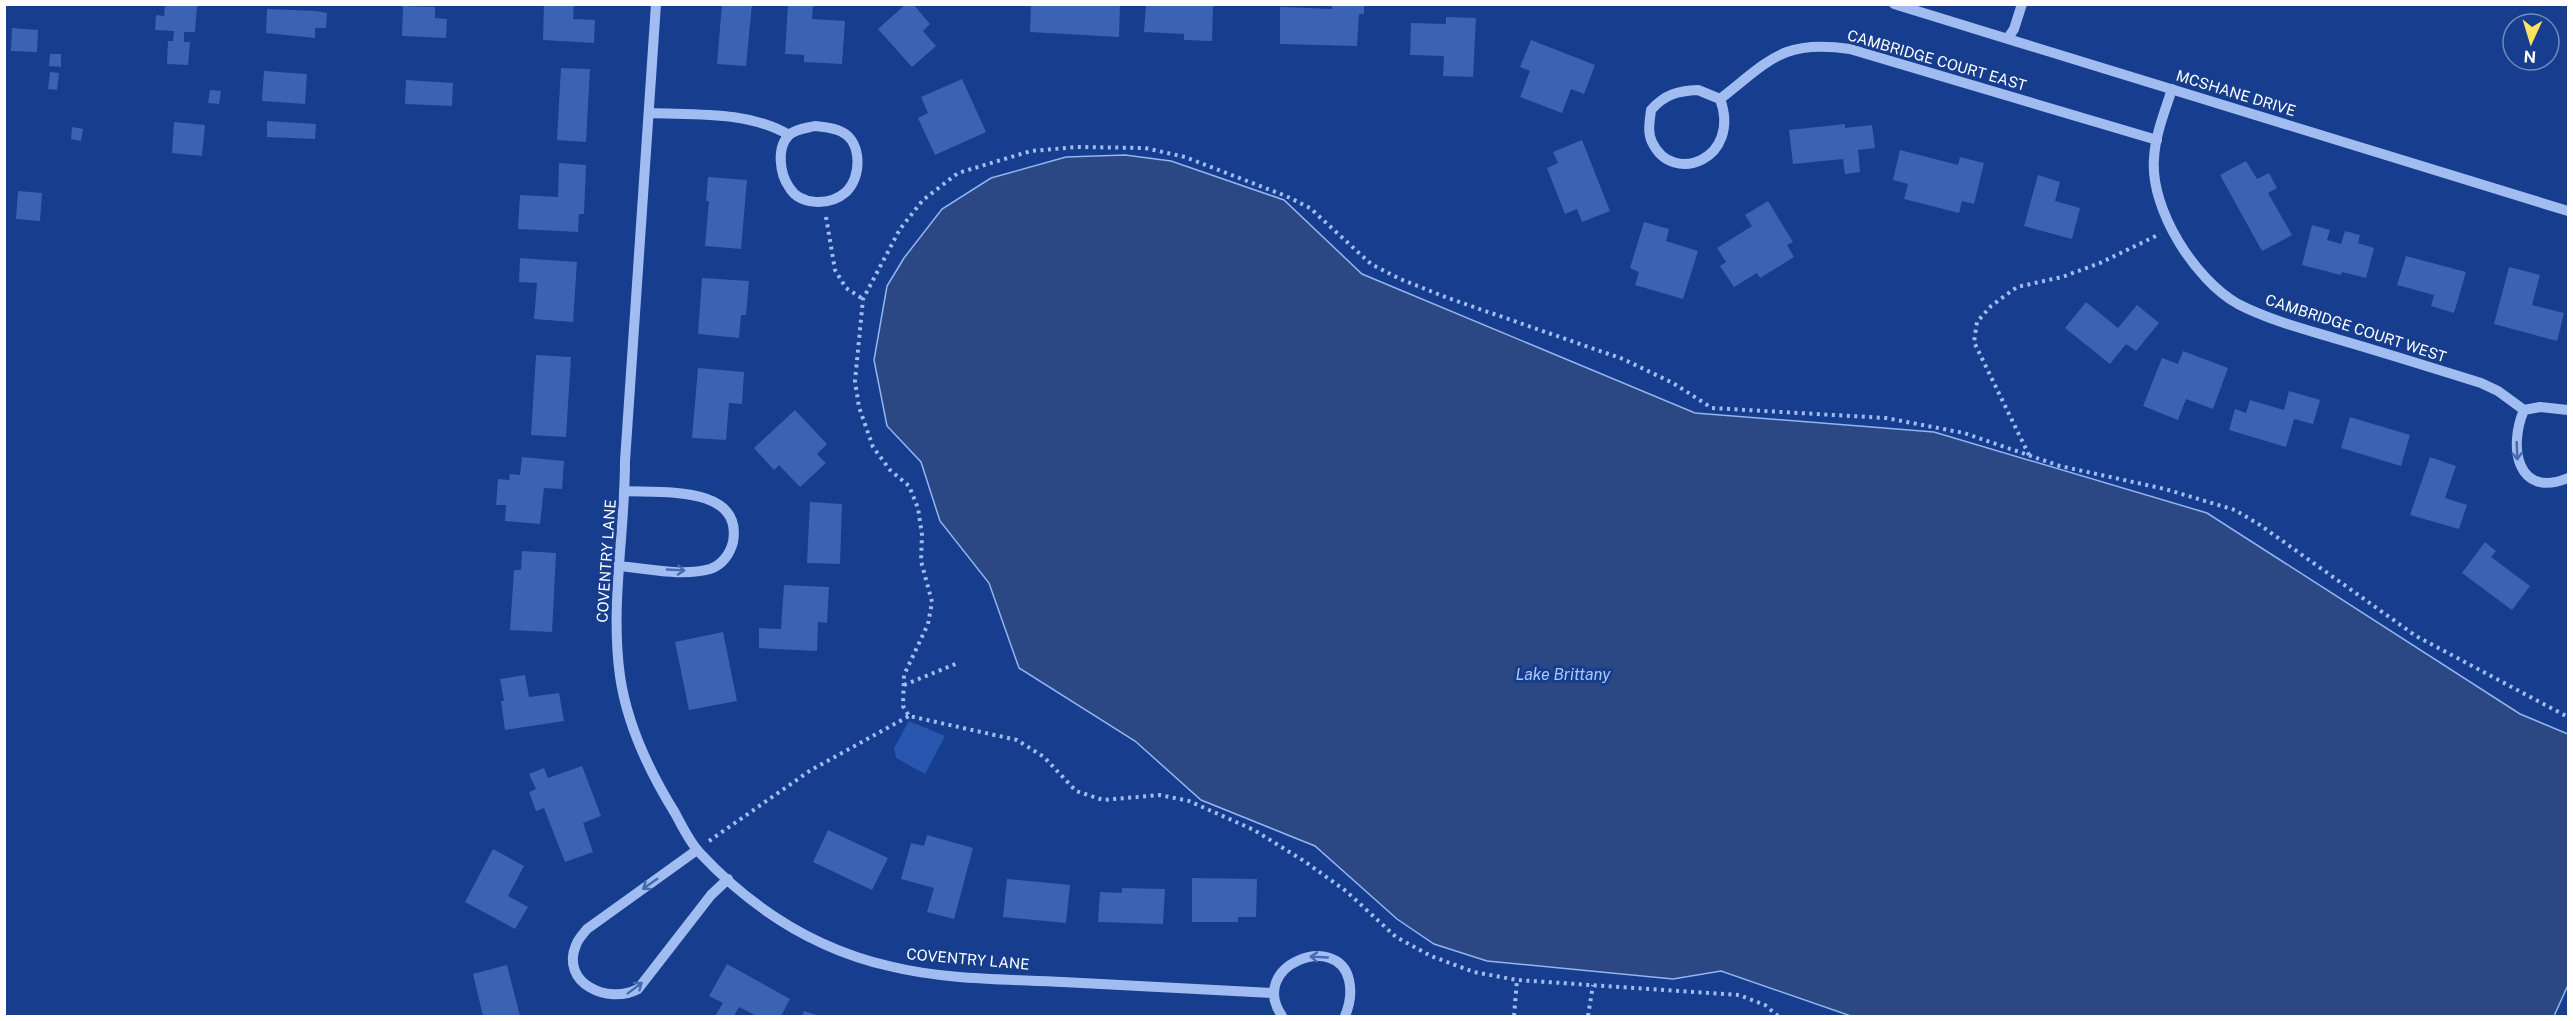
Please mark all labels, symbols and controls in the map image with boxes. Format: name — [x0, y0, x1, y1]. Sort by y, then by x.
north arrow — [2501, 12, 2561, 72]
street label: CAMBRIDGE COURT EAST — [1846, 26, 2029, 94]
text: N — [2523, 47, 2537, 66]
street label: MCSHANE DRIVE — [2174, 67, 2298, 119]
street label: CAMBRIDGE COURT WEST — [2263, 291, 2449, 365]
one-way arrow — [2512, 441, 2523, 460]
street label: COVENTRY LANE — [593, 499, 619, 623]
one-way arrow — [666, 565, 686, 576]
water label: Lake Brittany — [1516, 665, 1611, 684]
one-way arrow — [642, 878, 658, 890]
street label: COVENTRY LANE — [906, 945, 1030, 973]
one-way arrow — [1310, 952, 1329, 963]
one-way arrow — [627, 982, 643, 994]

